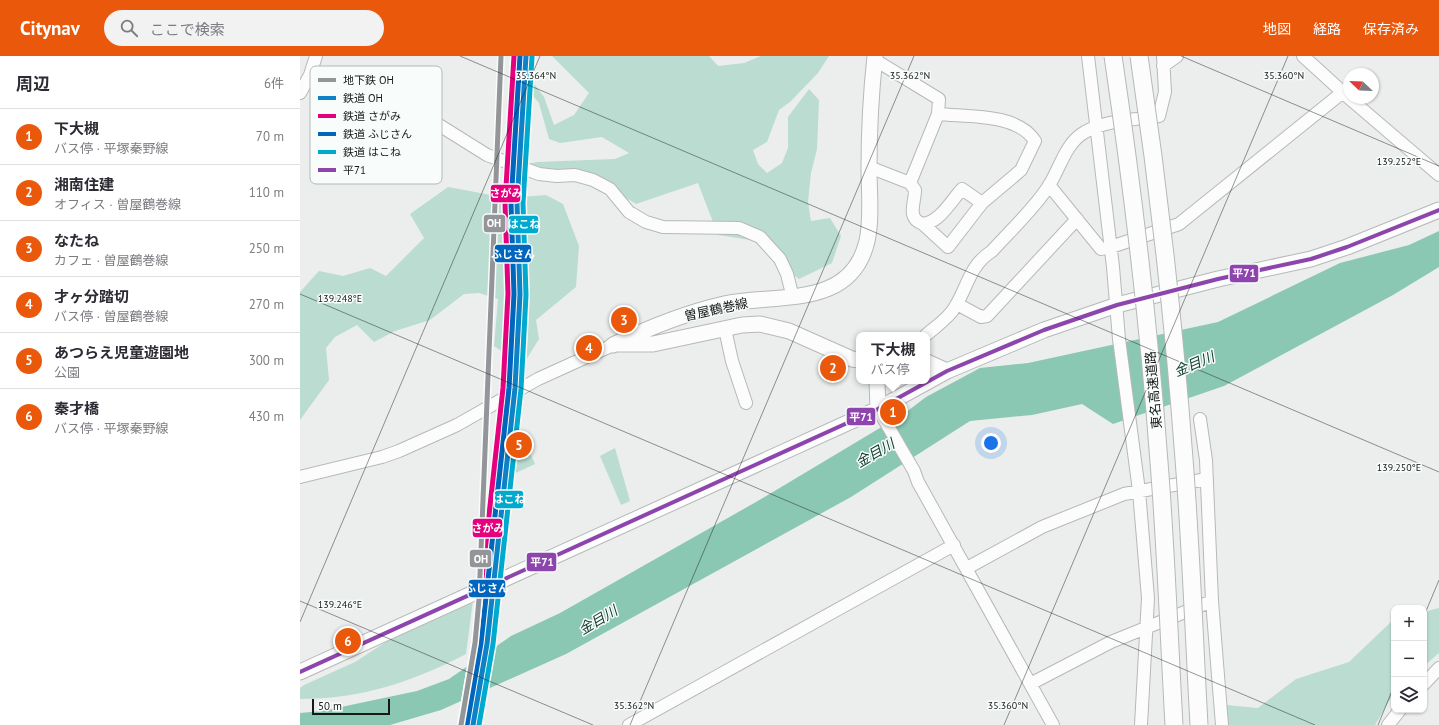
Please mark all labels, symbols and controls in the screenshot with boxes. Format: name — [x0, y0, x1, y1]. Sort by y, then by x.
search box — [104, 10, 384, 46]
text: Citynav — [20, 16, 80, 40]
icon: search — [118, 17, 140, 39]
text: ここで検索 — [150, 20, 225, 39]
text: 地図 — [1263, 20, 1291, 38]
text: 経路 — [1313, 20, 1341, 38]
text: 保存済み — [1363, 20, 1419, 38]
legend — [310, 66, 442, 184]
north arrow — [1343, 68, 1379, 104]
text: 35.364°N — [516, 69, 556, 82]
text: 35.362°N — [890, 69, 930, 82]
text: 35.360°N — [1264, 69, 1304, 82]
text: 周辺 — [16, 73, 50, 95]
text: 地下鉄 OH — [343, 73, 394, 87]
text: 6件 — [264, 75, 284, 92]
text: 鉄道 OH — [343, 91, 383, 105]
text: 鉄道 さがみ — [343, 109, 401, 123]
text: 下大槻 — [54, 119, 99, 138]
text: 鉄道 ふじさん — [343, 127, 412, 141]
text: 1 — [25, 128, 33, 145]
text: 70 m — [256, 128, 284, 145]
text: バス停 · 平塚秦野線 — [54, 140, 168, 157]
text: 鉄道 はこね — [343, 145, 401, 159]
text: 139.252°E — [1377, 155, 1421, 168]
text: 平71 — [343, 163, 366, 177]
text: 湘南住建 — [54, 175, 114, 194]
text: 2 — [25, 184, 33, 201]
text: 110 m — [249, 184, 284, 201]
line badge: さがみ — [490, 184, 521, 203]
text: さがみ — [490, 186, 523, 200]
text: オフィス · 曽屋鶴巻線 — [54, 196, 181, 213]
line badge: OH — [483, 214, 506, 233]
line badge: はこね — [508, 215, 539, 234]
text: OH — [487, 216, 501, 230]
text: はこね — [508, 217, 541, 231]
text: なたね — [54, 231, 99, 250]
text: 3 — [25, 240, 33, 257]
text: 250 m — [249, 240, 284, 257]
line badge: ふじさん — [494, 244, 532, 263]
text: ふじさん — [491, 247, 535, 261]
text: カフェ · 曽屋鶴巻線 — [54, 252, 168, 269]
line badge: 平71 — [1229, 264, 1259, 283]
text: 平71 — [1232, 266, 1256, 280]
text: 才ヶ分踏切 — [54, 287, 129, 306]
text: 139.248°E — [318, 292, 362, 305]
street label: 曽屋鶴巻線 — [683, 294, 750, 325]
text: 4 — [25, 296, 33, 313]
text: 270 m — [249, 296, 284, 313]
pin: 3 — [611, 305, 637, 335]
text: バス停 · 曽屋鶴巻線 — [54, 308, 168, 325]
popup — [856, 332, 930, 384]
pin: 4 — [576, 333, 602, 363]
text: 下大槻 — [870, 340, 916, 359]
text: あつらえ児童遊園地 — [54, 343, 189, 362]
water label: 金目川 — [1171, 347, 1219, 380]
street label: 東名高速道路 — [1142, 350, 1165, 430]
text: 5 — [25, 352, 33, 369]
text: 300 m — [249, 352, 284, 369]
pin: 2 — [820, 353, 846, 383]
text: バス停 — [870, 361, 910, 378]
text: 公園 — [54, 364, 80, 381]
pin: 1 — [880, 397, 906, 427]
text: 秦才橋 — [54, 399, 99, 418]
line badge: 平71 — [846, 407, 876, 426]
text: 6 — [25, 408, 33, 425]
text: 430 m — [249, 408, 284, 425]
text: 平71 — [849, 410, 873, 424]
text: バス停 · 平塚秦野線 — [54, 420, 168, 437]
pin: 5 — [506, 430, 532, 460]
your location — [981, 433, 1001, 453]
water label: 金目川 — [852, 434, 899, 471]
text: 139.250°E — [1377, 461, 1421, 474]
line badge: はこね — [494, 490, 524, 509]
text: はこね — [493, 492, 526, 506]
line badge: さがみ — [472, 518, 503, 538]
text: さがみ — [472, 521, 505, 535]
line badge: OH — [469, 549, 492, 568]
text: OH — [474, 552, 488, 566]
line badge: 平71 — [526, 552, 557, 572]
text: 平71 — [530, 555, 554, 569]
line badge: ふじさん — [468, 579, 506, 598]
text: ふじさん — [465, 581, 509, 595]
text: 139.246°E — [318, 598, 362, 611]
water label: 金目川 — [575, 600, 622, 639]
map controls — [1391, 605, 1427, 713]
button: + — [1391, 605, 1427, 641]
pin: 6 — [335, 626, 361, 656]
button: − — [1391, 641, 1427, 677]
button: layers — [1391, 677, 1427, 713]
scale bar — [312, 697, 390, 716]
text: 50 m — [318, 699, 342, 713]
text: 35.362°N — [614, 699, 654, 712]
text: 35.360°N — [988, 699, 1028, 712]

